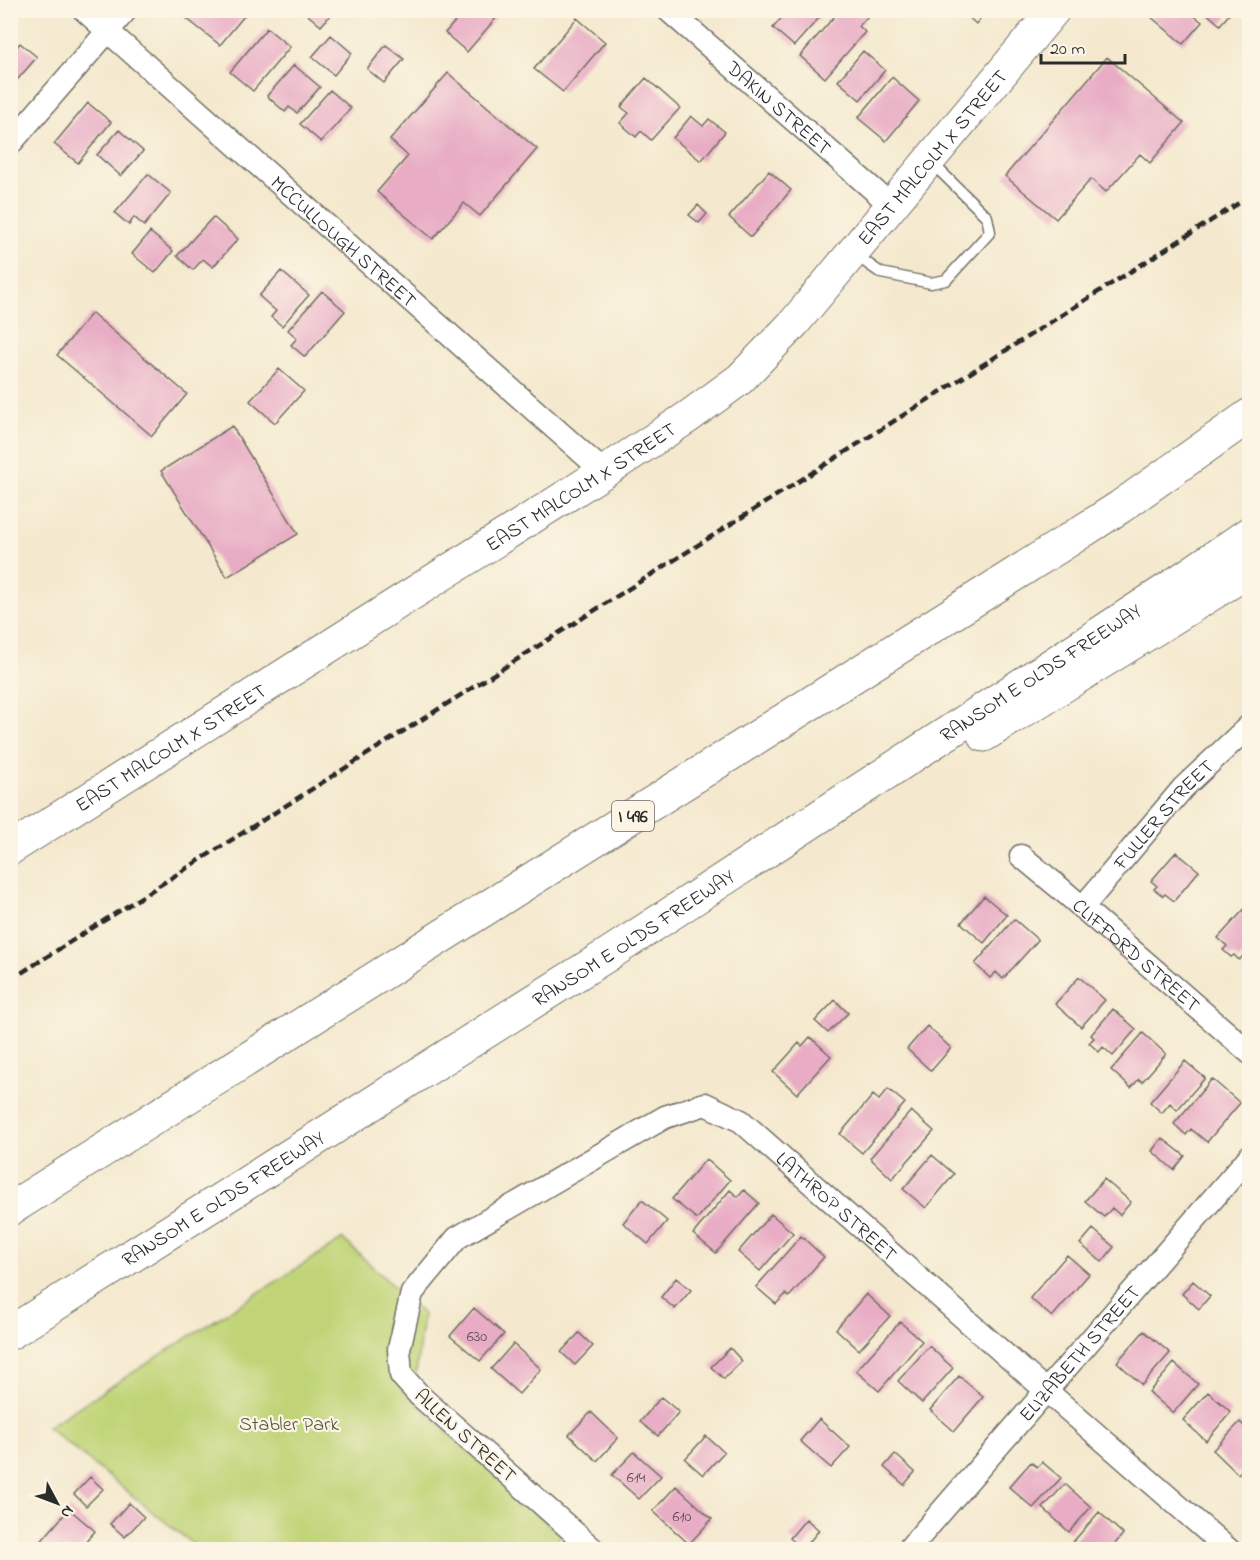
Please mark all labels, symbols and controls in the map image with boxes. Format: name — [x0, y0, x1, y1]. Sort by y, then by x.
scale bar — [1041, 27, 1125, 65]
text: 20 m — [1050, 37, 1085, 63]
street label: DAKIN STREET — [718, 55, 837, 163]
street label: EAST MALCOLM X STREET — [852, 64, 1016, 253]
street label: MCCULLOUGH STREET — [263, 170, 422, 316]
street label: EAST MALCOLM X STREET — [481, 416, 683, 560]
street label: RANSOM E OLDS FREEWAY — [935, 598, 1148, 751]
street label: EAST MALCOLM X STREET — [71, 678, 273, 821]
street label: FULLER STREET — [1107, 754, 1222, 878]
road number: I 496 — [612, 801, 654, 831]
street label: RANSOM E OLDS FREEWAY — [528, 864, 741, 1016]
street label: CLIFFORD STREET — [1065, 893, 1205, 1020]
street label: RANSOM E OLDS FREEWAY — [117, 1125, 331, 1276]
street label: LATHROP STREET — [768, 1146, 903, 1270]
street label: ELIZABETH STREET — [1013, 1280, 1149, 1429]
house number: 630 — [467, 1325, 487, 1349]
street label: ALLEN STREET — [407, 1383, 522, 1491]
park label: Stabler Park — [239, 1411, 339, 1440]
house number: 614 — [627, 1466, 646, 1490]
north arrow — [27, 1473, 87, 1533]
text: N — [54, 1500, 79, 1524]
house number: 610 — [672, 1505, 692, 1529]

